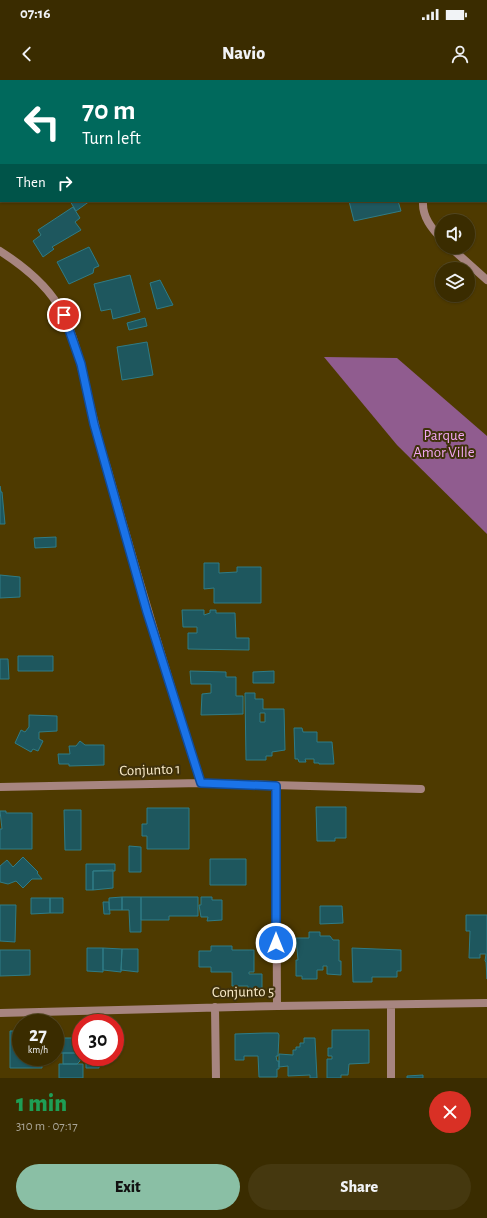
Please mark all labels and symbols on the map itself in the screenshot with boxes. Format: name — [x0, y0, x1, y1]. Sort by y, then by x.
pin — [47, 298, 81, 332]
park label: Parque Amor Ville — [413, 428, 475, 460]
street label: Conjunto 1 — [119, 761, 181, 779]
position arrow — [255, 922, 297, 964]
street label: Conjunto 5 — [212, 984, 274, 1000]
speed limit sign: 30 — [72, 1014, 124, 1066]

